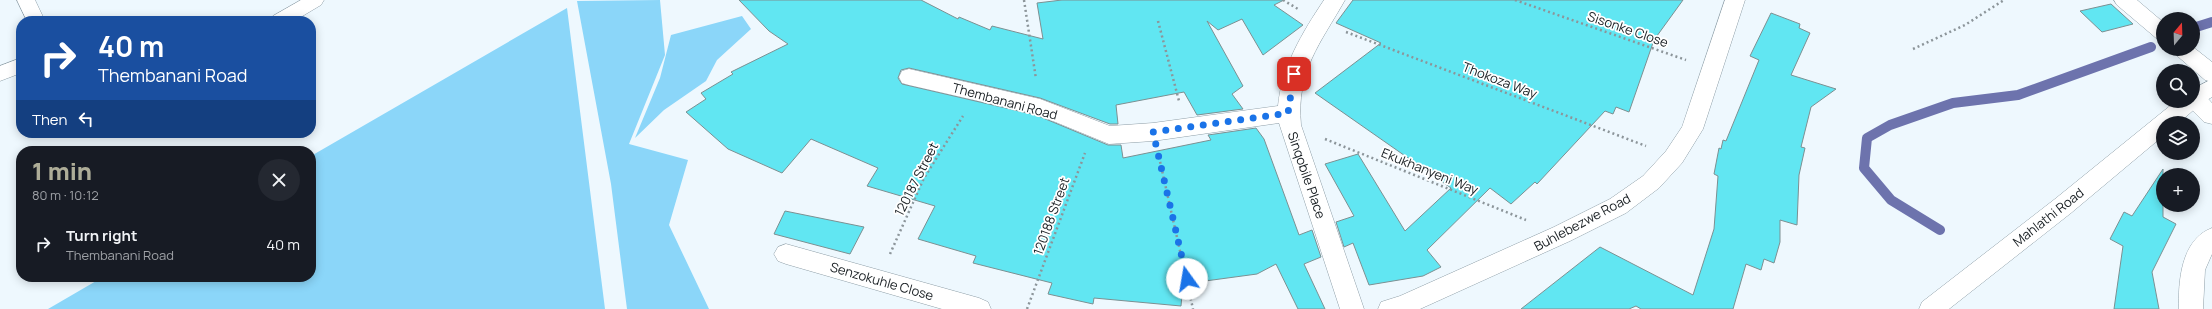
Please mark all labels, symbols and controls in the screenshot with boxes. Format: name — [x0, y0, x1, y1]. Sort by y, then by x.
street label: Sisonke Close — [1585, 7, 1671, 51]
north arrow — [2156, 12, 2200, 56]
map controls — [2156, 12, 2200, 212]
text: 40 m — [98, 27, 164, 65]
icon: right — [32, 32, 84, 84]
pin — [1277, 57, 1311, 91]
street label: Thokoza Way — [1460, 58, 1540, 103]
text: Thembanani Road — [98, 63, 247, 87]
icon: arrive — [1283, 63, 1305, 85]
button: search — [2156, 64, 2200, 108]
street label: Thembanani Road — [951, 78, 1059, 124]
icon: left — [75, 108, 97, 130]
text: Then — [32, 109, 67, 130]
button: layers — [2156, 116, 2200, 160]
street label: Sinqobile Place — [1284, 129, 1330, 221]
street label: 120187 Street — [890, 139, 942, 219]
street label: Ekukhanyeni Way — [1379, 143, 1481, 199]
text: 1 min — [32, 154, 92, 187]
button: close — [258, 159, 300, 201]
button: + — [2156, 168, 2200, 212]
street label: 120188 Street — [1029, 175, 1073, 257]
street label: Mahlathi Road — [2009, 184, 2087, 250]
text: 80 m · 10:12 — [32, 186, 99, 204]
street label: Buhlebezwe Road — [1531, 189, 1633, 255]
text: Turn right — [66, 225, 137, 246]
icon: right — [32, 233, 54, 255]
text: 40 m — [266, 234, 300, 255]
text: Thembanani Road — [66, 246, 174, 264]
street label: Senzokuhle Close — [828, 258, 936, 304]
position arrow — [1166, 258, 1208, 300]

